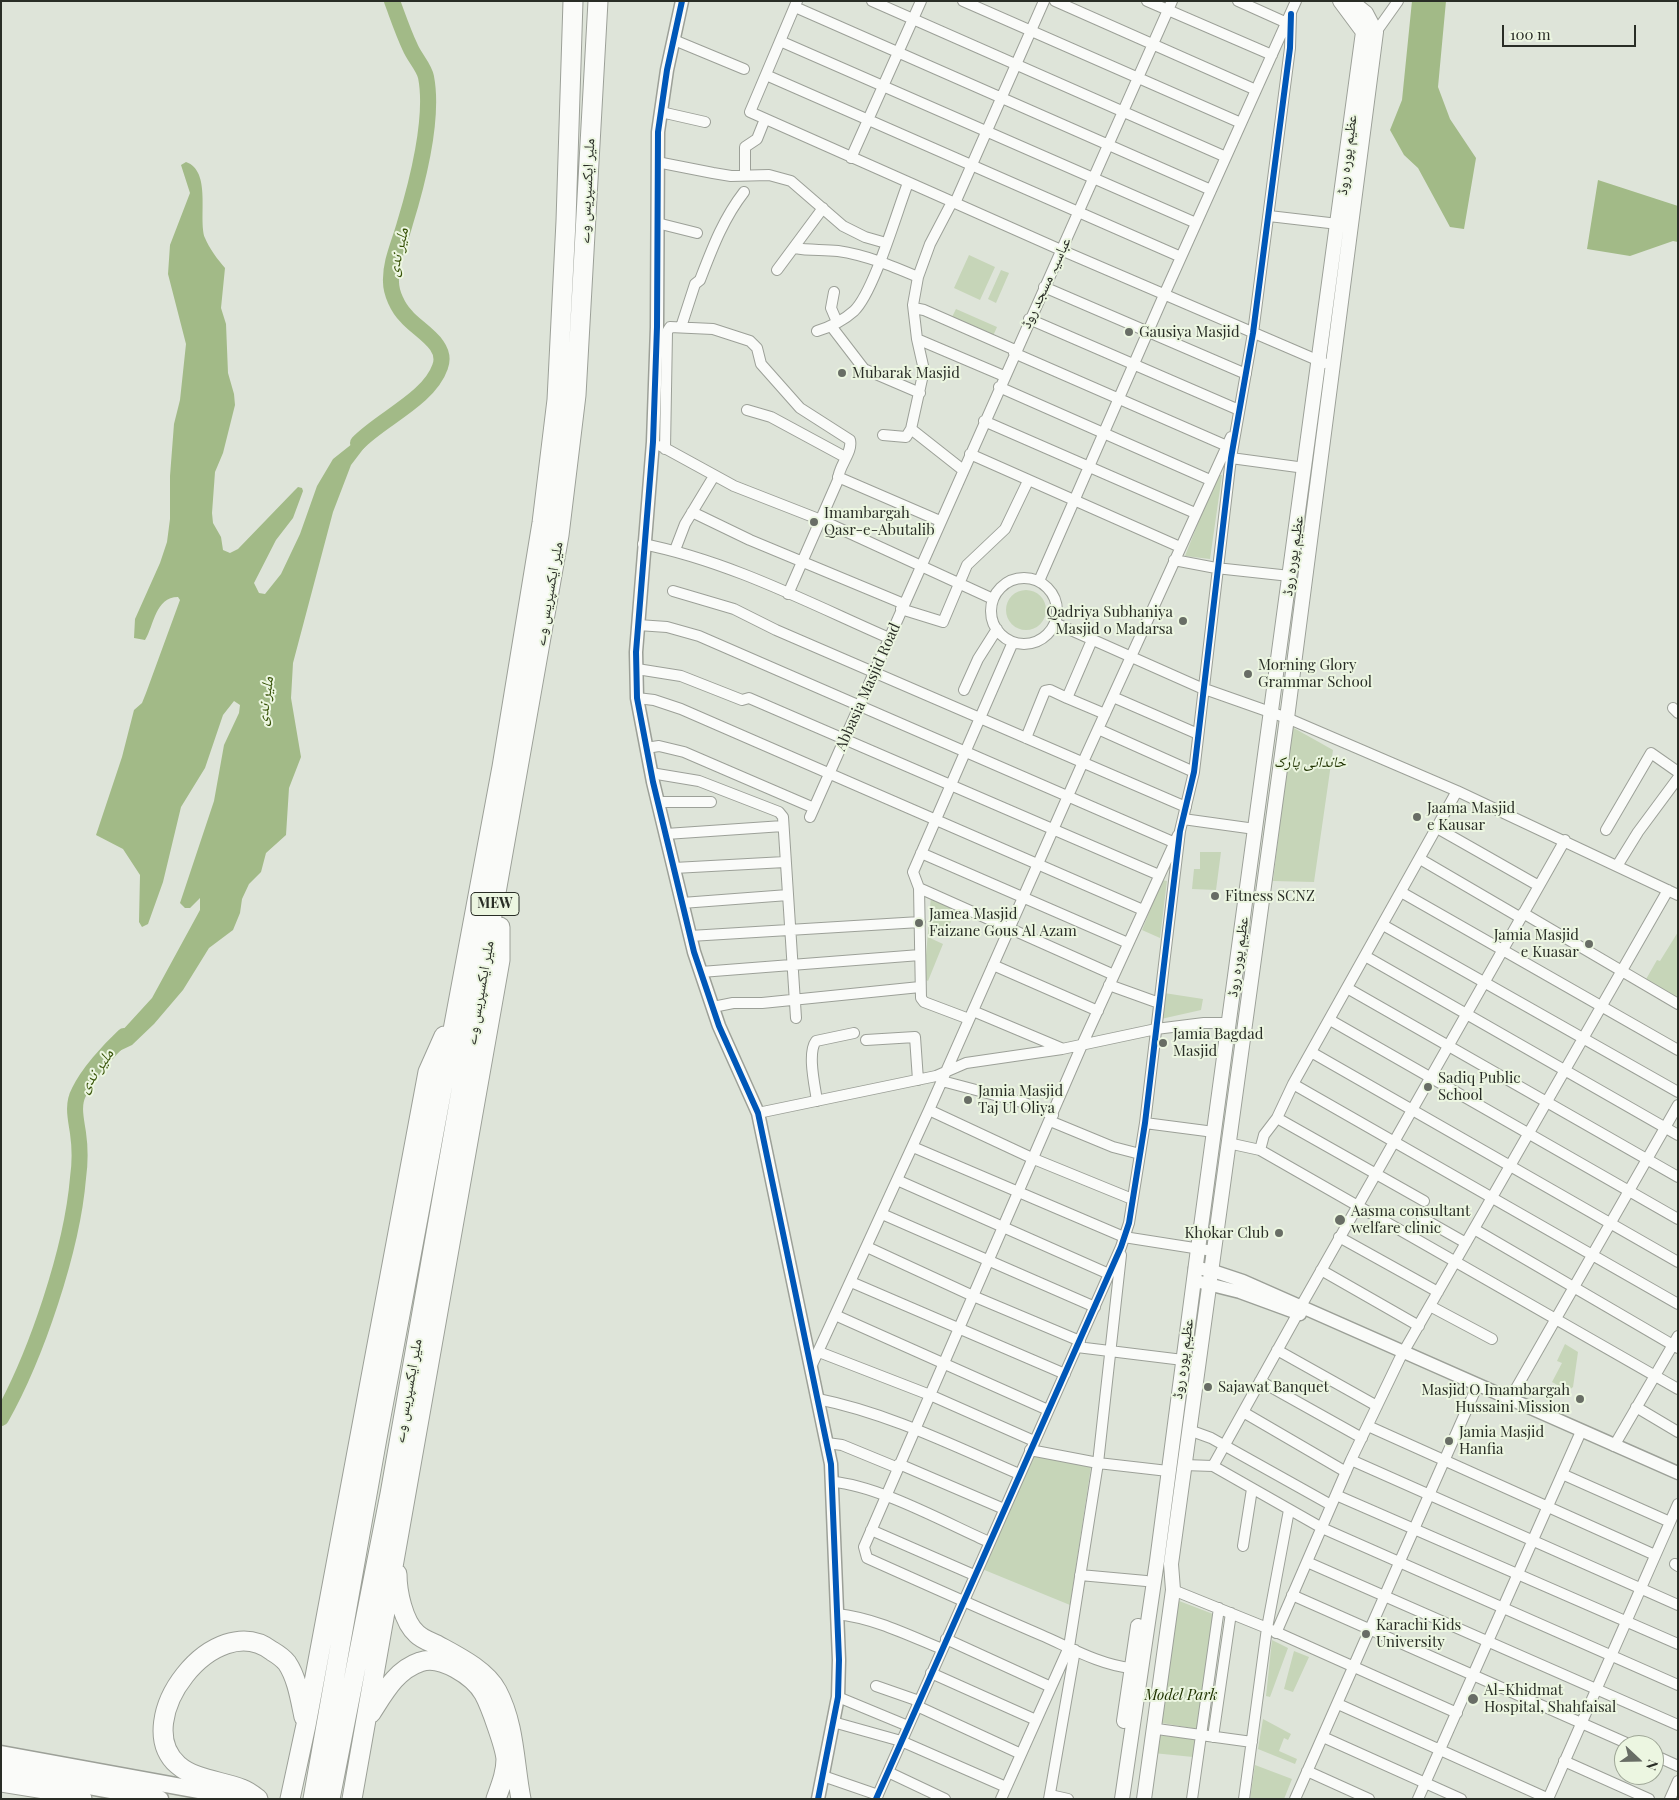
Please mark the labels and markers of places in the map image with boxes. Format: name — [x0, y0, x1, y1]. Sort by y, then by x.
place label: Gausiya Masjid — [1139, 323, 1240, 341]
marker: Gausiya Masjid — [1123, 326, 1135, 338]
place label: Mubarak Masjid — [852, 364, 960, 382]
marker: Mubarak Masjid — [836, 367, 848, 379]
place label: Imambargah Qasr-e-Abutalib — [824, 504, 935, 539]
marker: Imambargah Qasr-e-Abutalib — [808, 516, 820, 528]
place label: Qadriya Subhaniya Masjid o Madarsa — [1046, 603, 1173, 638]
marker: Qadriya Subhaniya Masjid o Madarsa — [1177, 615, 1189, 627]
place label: Morning Glory Grammar School — [1258, 656, 1372, 691]
marker: Morning Glory Grammar School — [1242, 668, 1254, 680]
place label: Jaama Masjid e Kausar — [1427, 799, 1515, 834]
marker: Jaama Masjid e Kausar — [1411, 811, 1423, 823]
place label: Fitness SCNZ — [1225, 887, 1315, 905]
marker: Fitness SCNZ — [1209, 890, 1221, 902]
place label: Jamea Masjid Faizane Gous Al Azam — [929, 905, 1077, 940]
marker: Jamea Masjid Faizane Gous Al Azam — [913, 917, 925, 929]
place label: Jamia Masjid e Kuasar — [1494, 926, 1579, 961]
marker: Jamia Masjid e Kuasar — [1583, 938, 1595, 950]
place label: Jamia Bagdad Masjid — [1173, 1025, 1263, 1060]
marker: Jamia Bagdad Masjid — [1157, 1037, 1169, 1049]
place label: Sadiq Public School — [1438, 1069, 1521, 1104]
marker: Sadiq Public School — [1422, 1081, 1434, 1093]
place label: Jamia Masjid Taj Ul Oliya — [978, 1082, 1063, 1117]
marker: Jamia Masjid Taj Ul Oliya — [962, 1094, 974, 1106]
place label: Aasma consultant welfare clinic — [1351, 1202, 1470, 1237]
marker: Aasma consultant welfare clinic — [1333, 1213, 1347, 1227]
place label: Khokar Club — [1185, 1224, 1269, 1242]
marker: Khokar Club — [1273, 1227, 1285, 1239]
place label: Sajawat Banquet — [1218, 1378, 1329, 1396]
marker: Sajawat Banquet — [1202, 1381, 1214, 1393]
place label: Masjid O Imambargah Hussaini Mission — [1421, 1381, 1570, 1416]
marker: Masjid O Imambargah Hussaini Mission — [1574, 1393, 1586, 1405]
place label: Jamia Masjid Hanfia — [1459, 1423, 1544, 1458]
marker: Jamia Masjid Hanfia — [1443, 1435, 1455, 1447]
place label: Karachi Kids University — [1376, 1616, 1461, 1651]
marker: Karachi Kids University — [1360, 1628, 1372, 1640]
place label: Al-Khidmat Hospital, Shahfaisal — [1484, 1681, 1616, 1716]
marker: Al-Khidmat Hospital, Shahfaisal — [1466, 1692, 1480, 1706]

